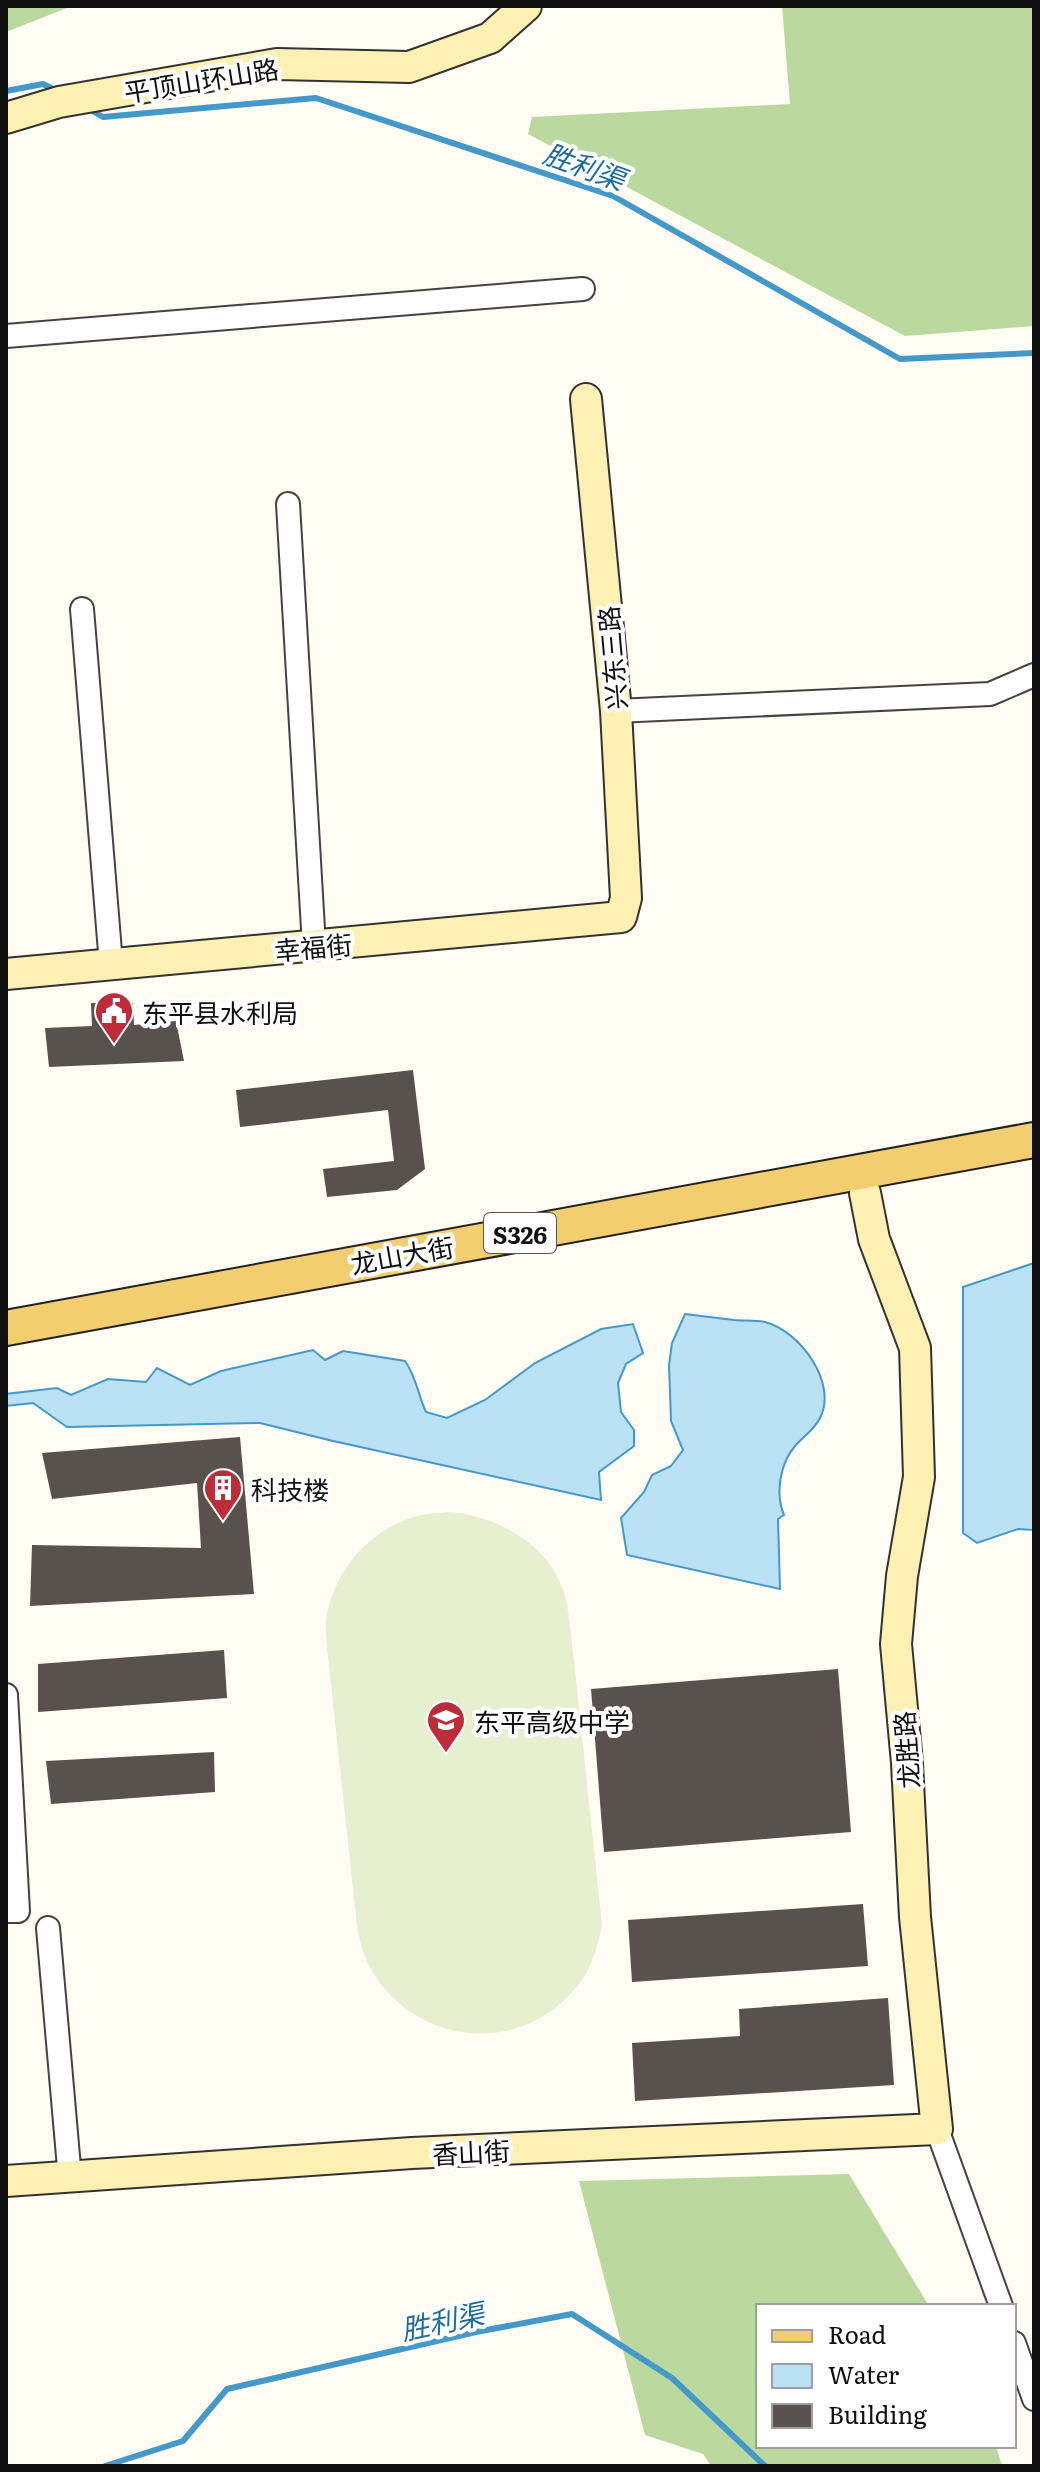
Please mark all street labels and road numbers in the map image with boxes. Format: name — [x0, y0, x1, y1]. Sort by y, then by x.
street label: 平顶山环山路 — [121, 48, 281, 110]
street label: 兴东三路 — [587, 604, 635, 712]
street label: 幸福街 — [272, 923, 354, 969]
road number: S326 — [484, 1213, 556, 1253]
street label: 龙山大街 — [347, 1226, 457, 1282]
street label: 龙胜路 — [883, 1710, 927, 1790]
street label: 香山街 — [431, 2129, 511, 2173]

